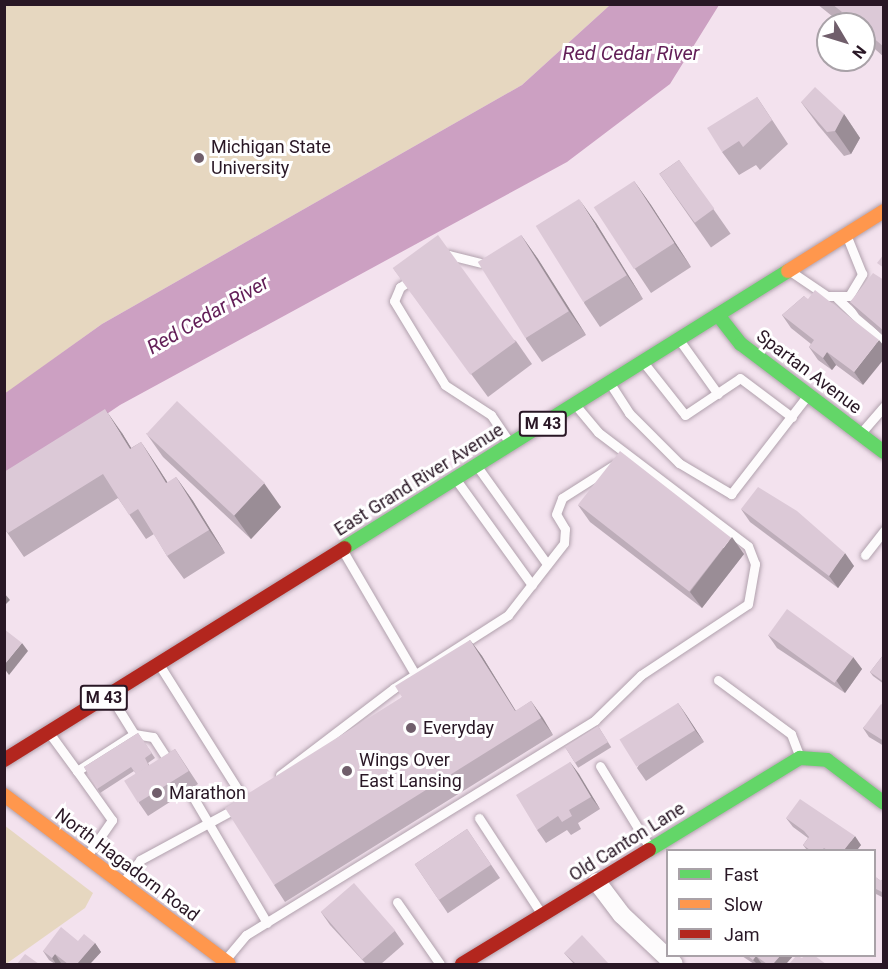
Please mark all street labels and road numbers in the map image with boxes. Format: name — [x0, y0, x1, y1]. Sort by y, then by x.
street label: Spartan Avenue — [752, 325, 866, 419]
road number: M 43 — [518, 411, 568, 437]
street label: East Grand River Avenue — [331, 419, 507, 541]
road number: M 43 — [78, 685, 130, 711]
street label: Old Canton Lane — [565, 798, 689, 886]
street label: North Hagadorn Road — [51, 804, 203, 926]

